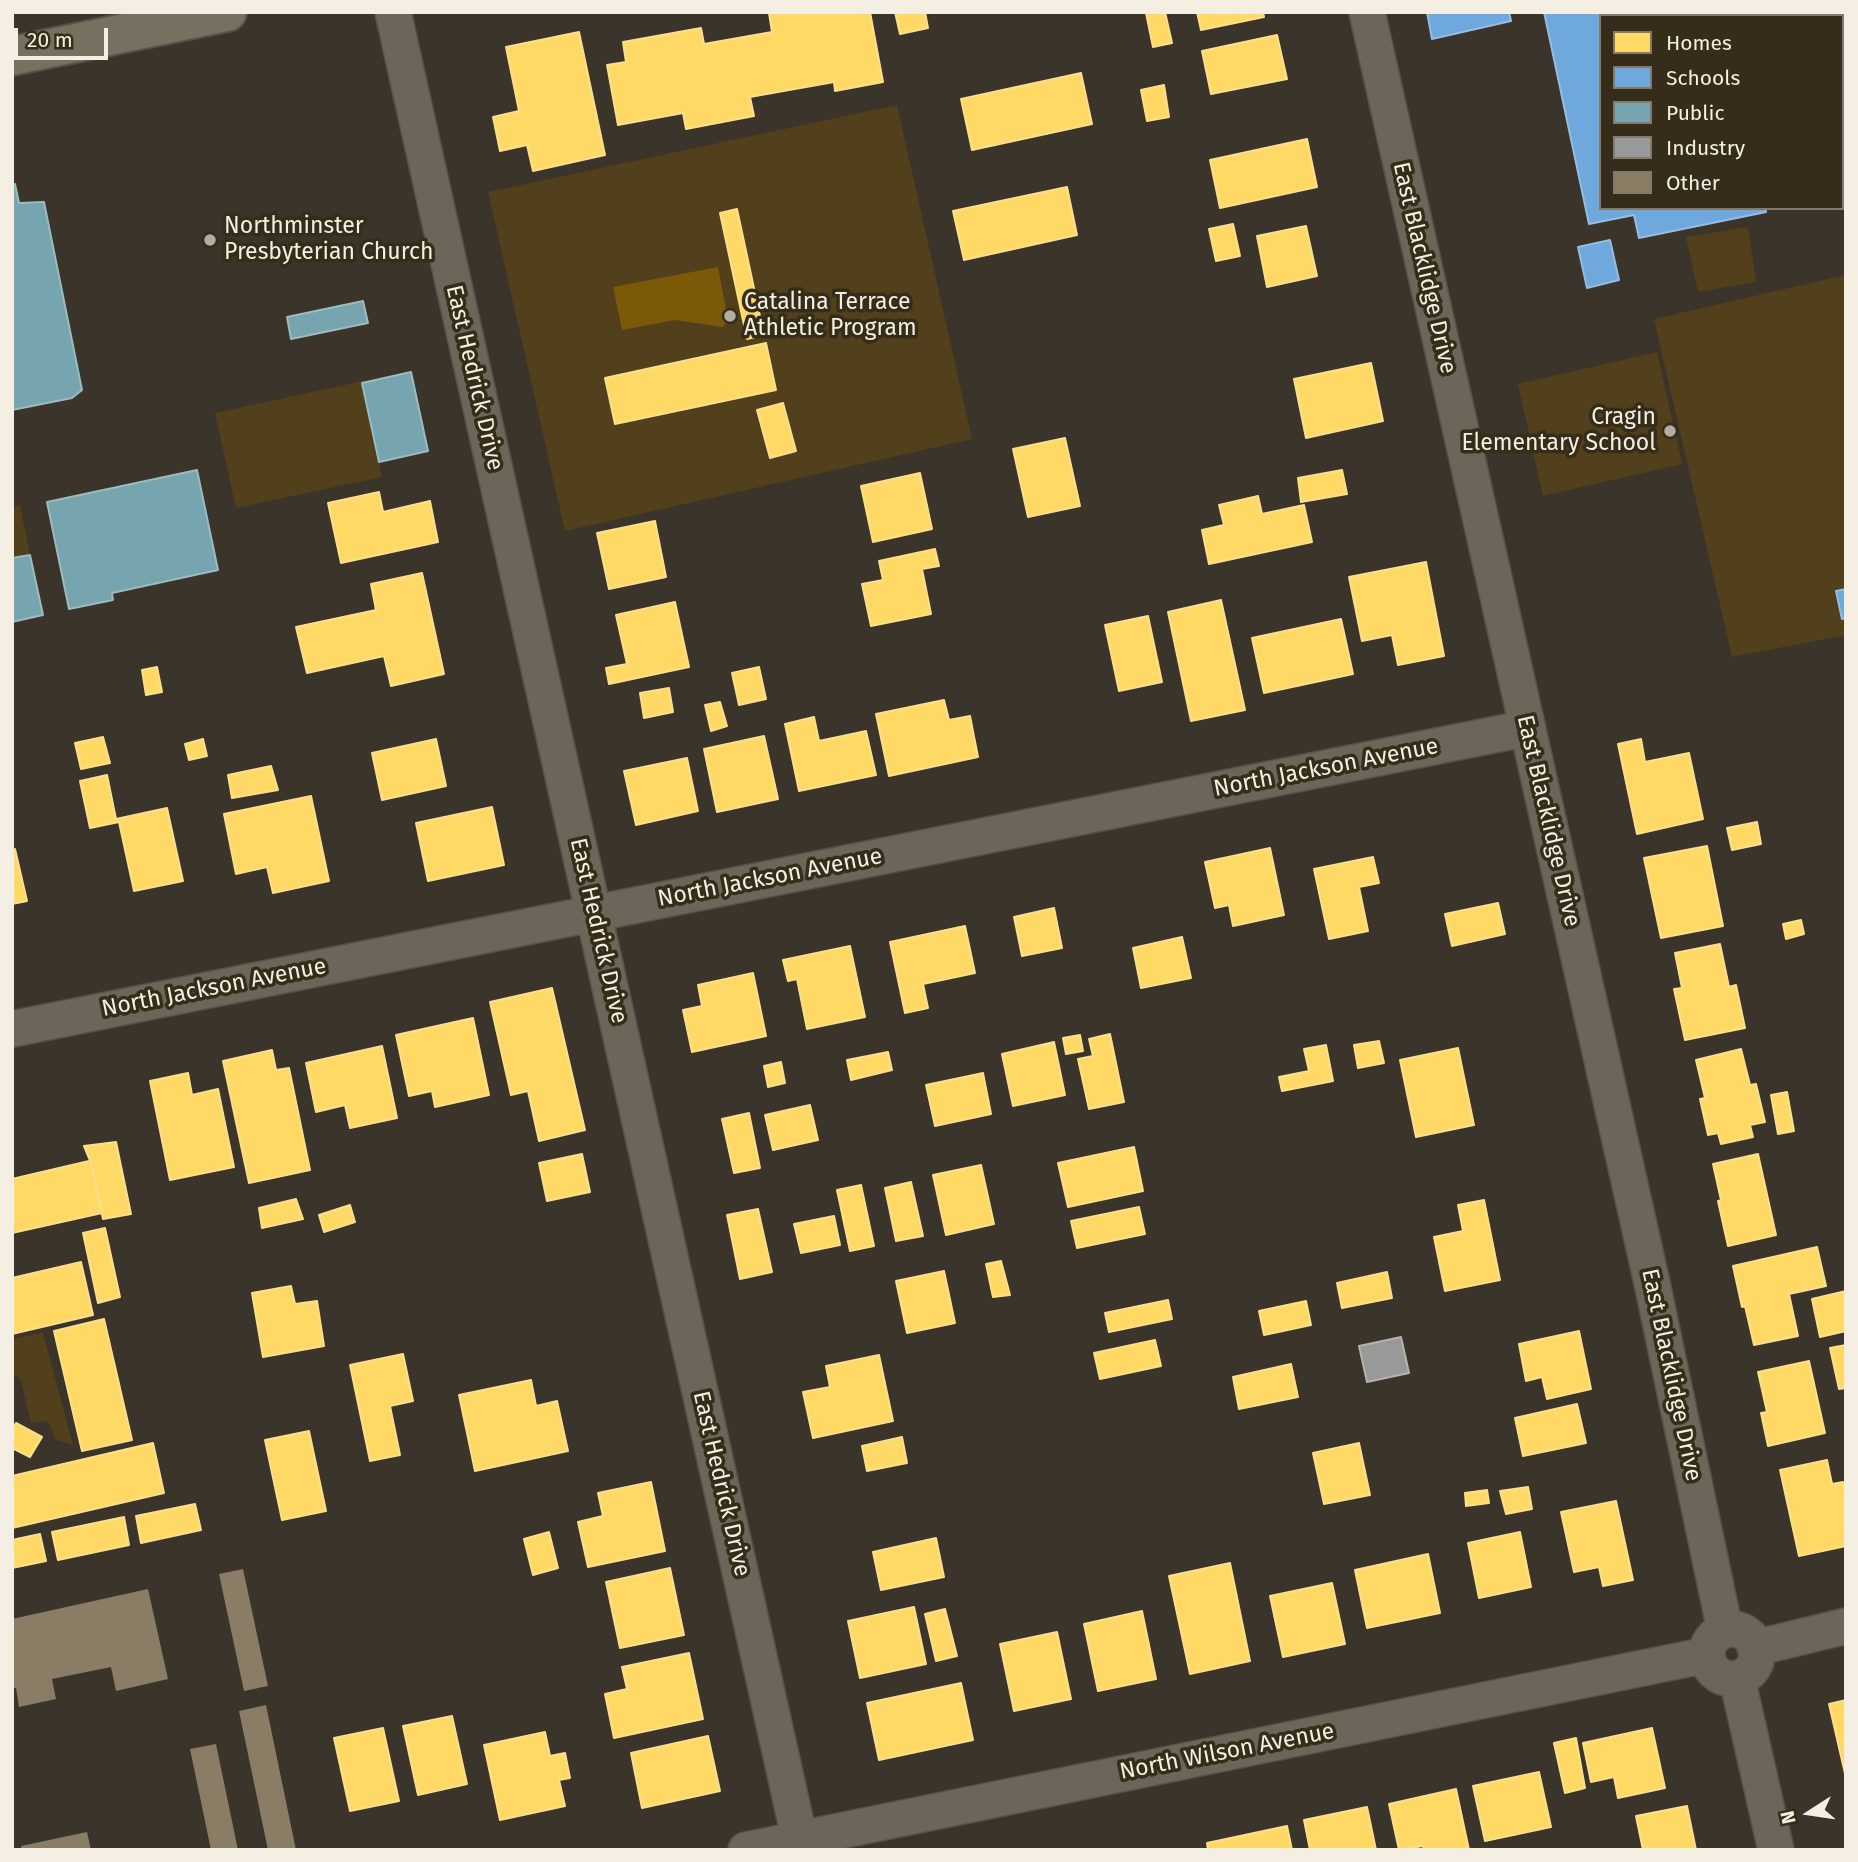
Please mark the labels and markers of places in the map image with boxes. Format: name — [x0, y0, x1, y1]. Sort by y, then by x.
place label: Northminster Presbyterian Church — [224, 213, 433, 267]
marker: Northminster Presbyterian Church — [202, 232, 218, 248]
place label: Catalina Terrace Athletic Program — [744, 289, 917, 343]
marker: Catalina Terrace Athletic Program — [722, 308, 738, 324]
place label: Cragin Elementary School — [1461, 404, 1656, 458]
marker: Cragin Elementary School — [1662, 423, 1678, 439]

